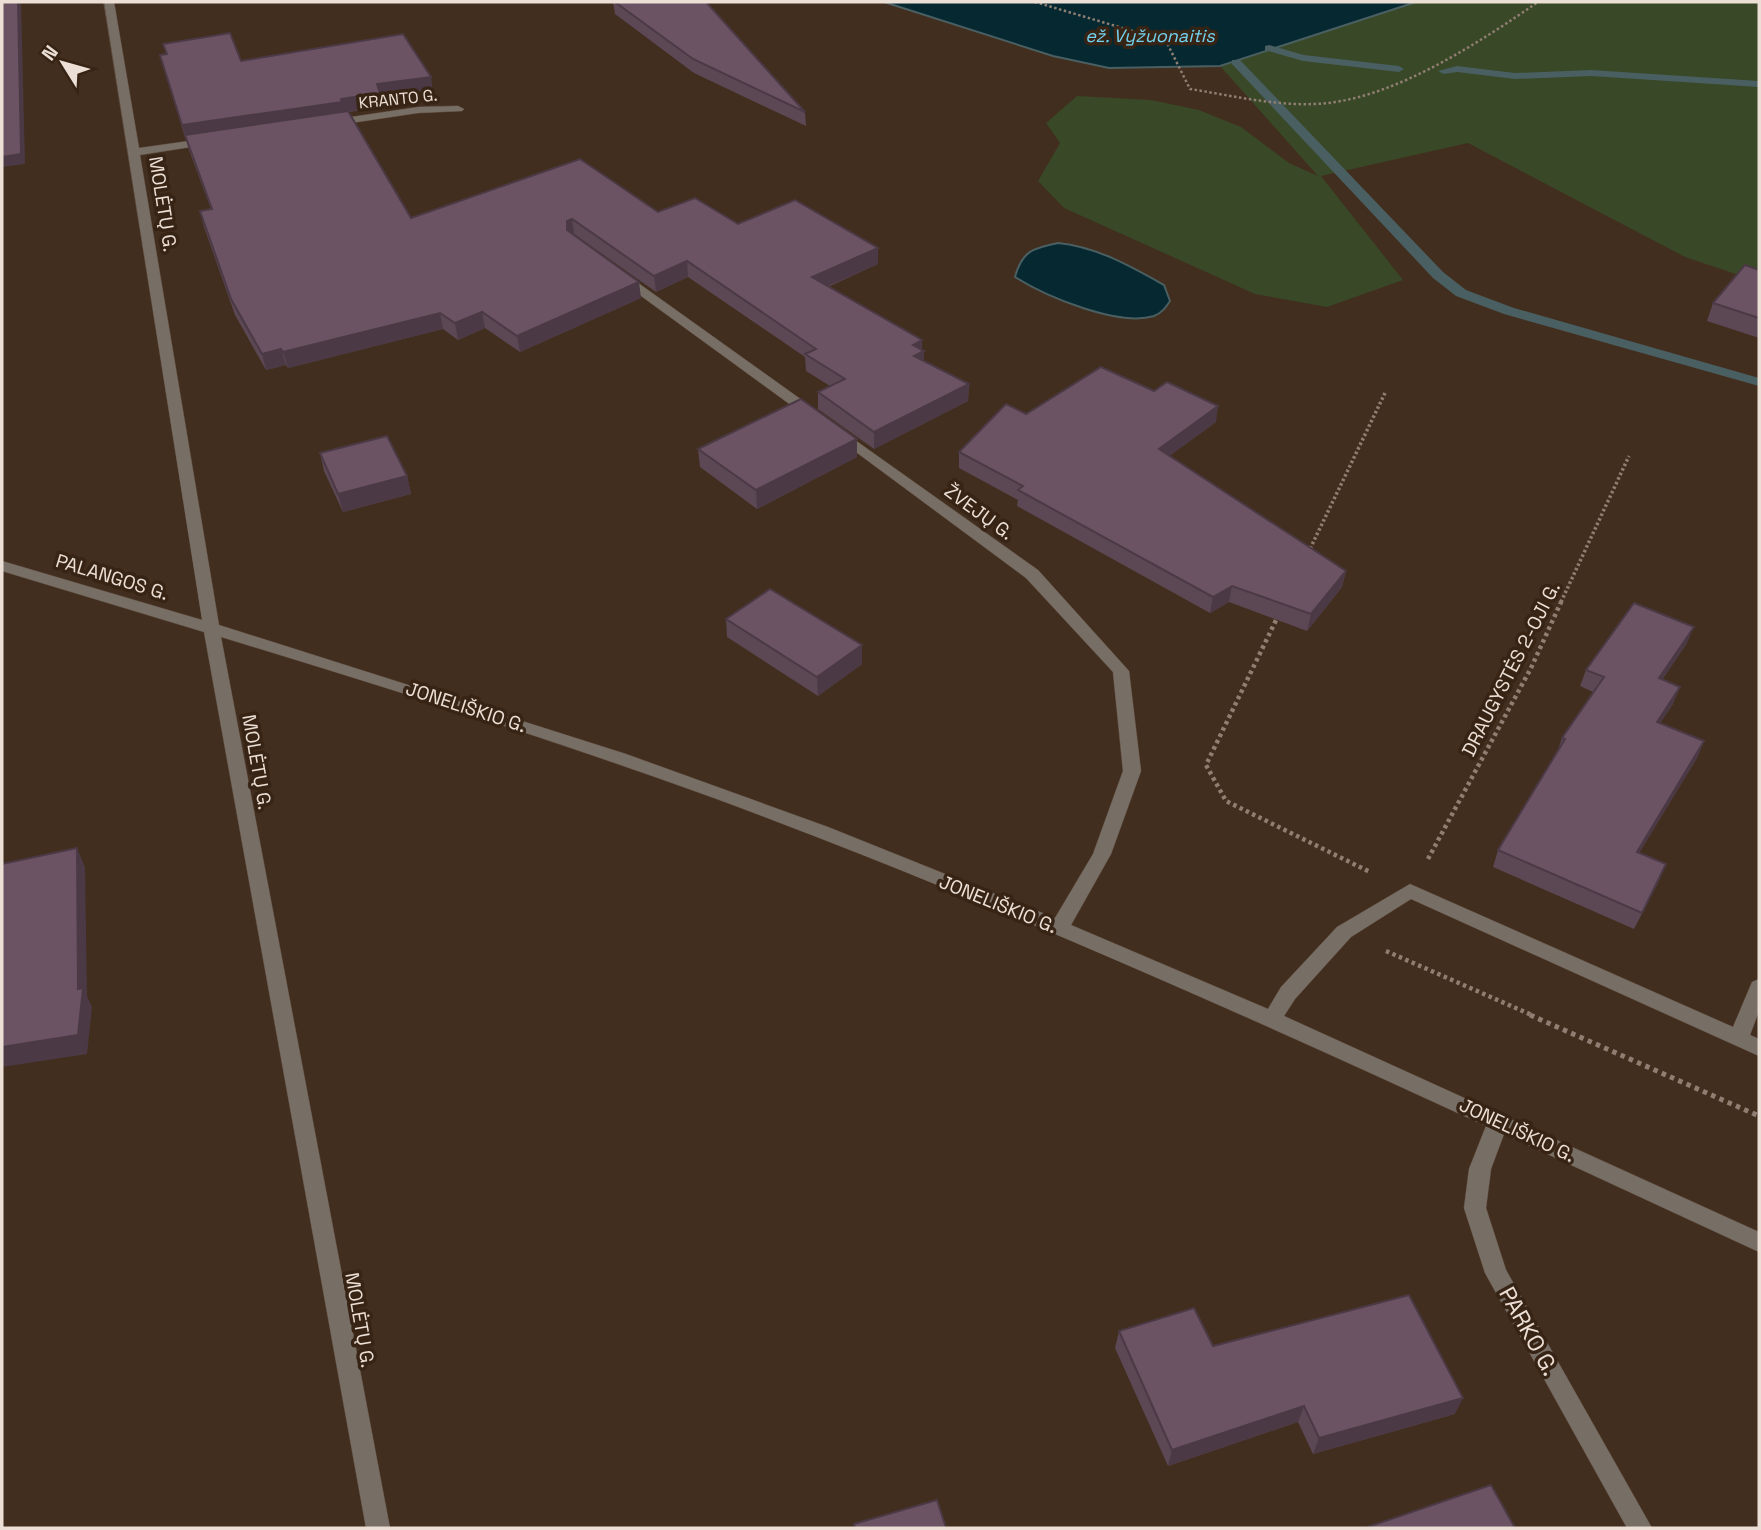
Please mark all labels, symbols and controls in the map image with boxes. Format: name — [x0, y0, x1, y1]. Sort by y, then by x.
water label: ež. Vyžuonaitis — [1085, 24, 1215, 47]
north arrow — [28, 28, 98, 98]
text: N — [36, 40, 64, 66]
street label: KRANTO G. — [358, 84, 438, 114]
street label: MOLĖTŲ G. — [143, 154, 183, 254]
street label: ŽVEJŲ G. — [939, 478, 1019, 546]
street label: PALANGOS G. — [53, 548, 171, 606]
street label: DRAUGYSTĖS 2-OJI G. — [1456, 578, 1566, 760]
street label: JONELIŠKIO G. — [403, 676, 529, 738]
street label: MOLĖTŲ G. — [236, 712, 278, 812]
street label: JONELIŠKIO G. — [935, 869, 1061, 939]
street label: JONELIŠKIO G. — [1455, 1092, 1579, 1168]
street label: MOLĖTŲ G. — [339, 1270, 381, 1370]
street label: PARKO G. — [1492, 1281, 1566, 1381]

